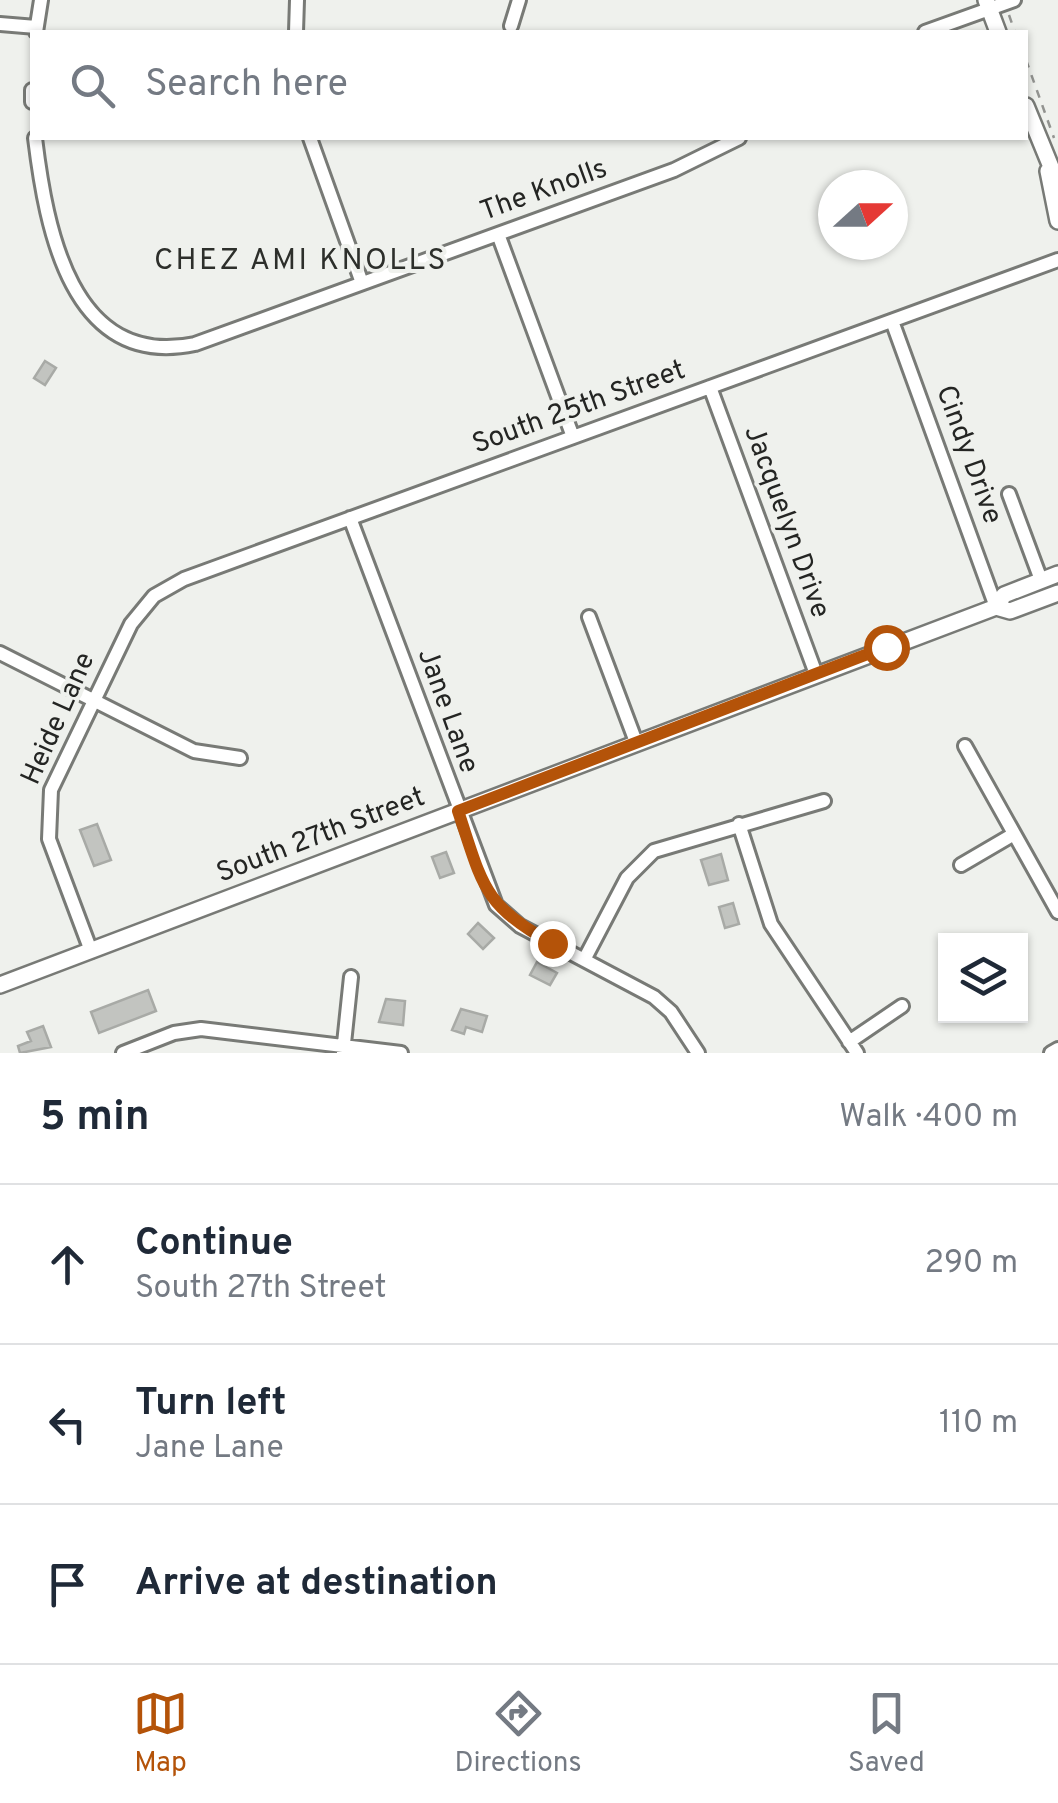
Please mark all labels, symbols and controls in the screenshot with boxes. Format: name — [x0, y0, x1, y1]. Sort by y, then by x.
search box — [30, 30, 1028, 140]
icon: search — [65, 58, 120, 113]
text: Search here — [145, 61, 348, 110]
street label: The Knolls — [476, 151, 612, 231]
north arrow — [818, 170, 908, 260]
district label: CHEZ AMI KNOLLS — [154, 243, 448, 280]
street label: South 25th Street — [468, 353, 690, 463]
street label: Cindy Drive — [926, 381, 1010, 529]
street label: Jacquelyn Drive — [735, 421, 837, 623]
route start — [864, 625, 910, 671]
street label: Jane Lane — [408, 644, 486, 778]
street label: Heide Lane — [14, 647, 104, 791]
street label: South 27th Street — [212, 780, 430, 892]
route end — [530, 921, 576, 967]
map controls — [938, 933, 1028, 1023]
button: layers — [938, 933, 1028, 1023]
text: 5 min — [40, 1092, 150, 1145]
text: Walk · 400 m — [839, 1098, 1018, 1138]
text: Continue — [135, 1220, 293, 1269]
icon: ahead — [40, 1237, 95, 1292]
text: 290 m — [924, 1244, 1018, 1284]
text: South 27th Street — [135, 1269, 387, 1309]
text: Turn left — [135, 1380, 287, 1429]
icon: left — [40, 1397, 95, 1452]
text: 110 m — [939, 1404, 1018, 1444]
text: Jane Lane — [135, 1429, 284, 1469]
icon: arrive — [40, 1557, 95, 1612]
text: Arrive at destination — [135, 1560, 498, 1609]
tab: Map — [133, 1686, 188, 1782]
tab: Directions — [454, 1686, 582, 1782]
tab: Saved — [848, 1686, 925, 1782]

